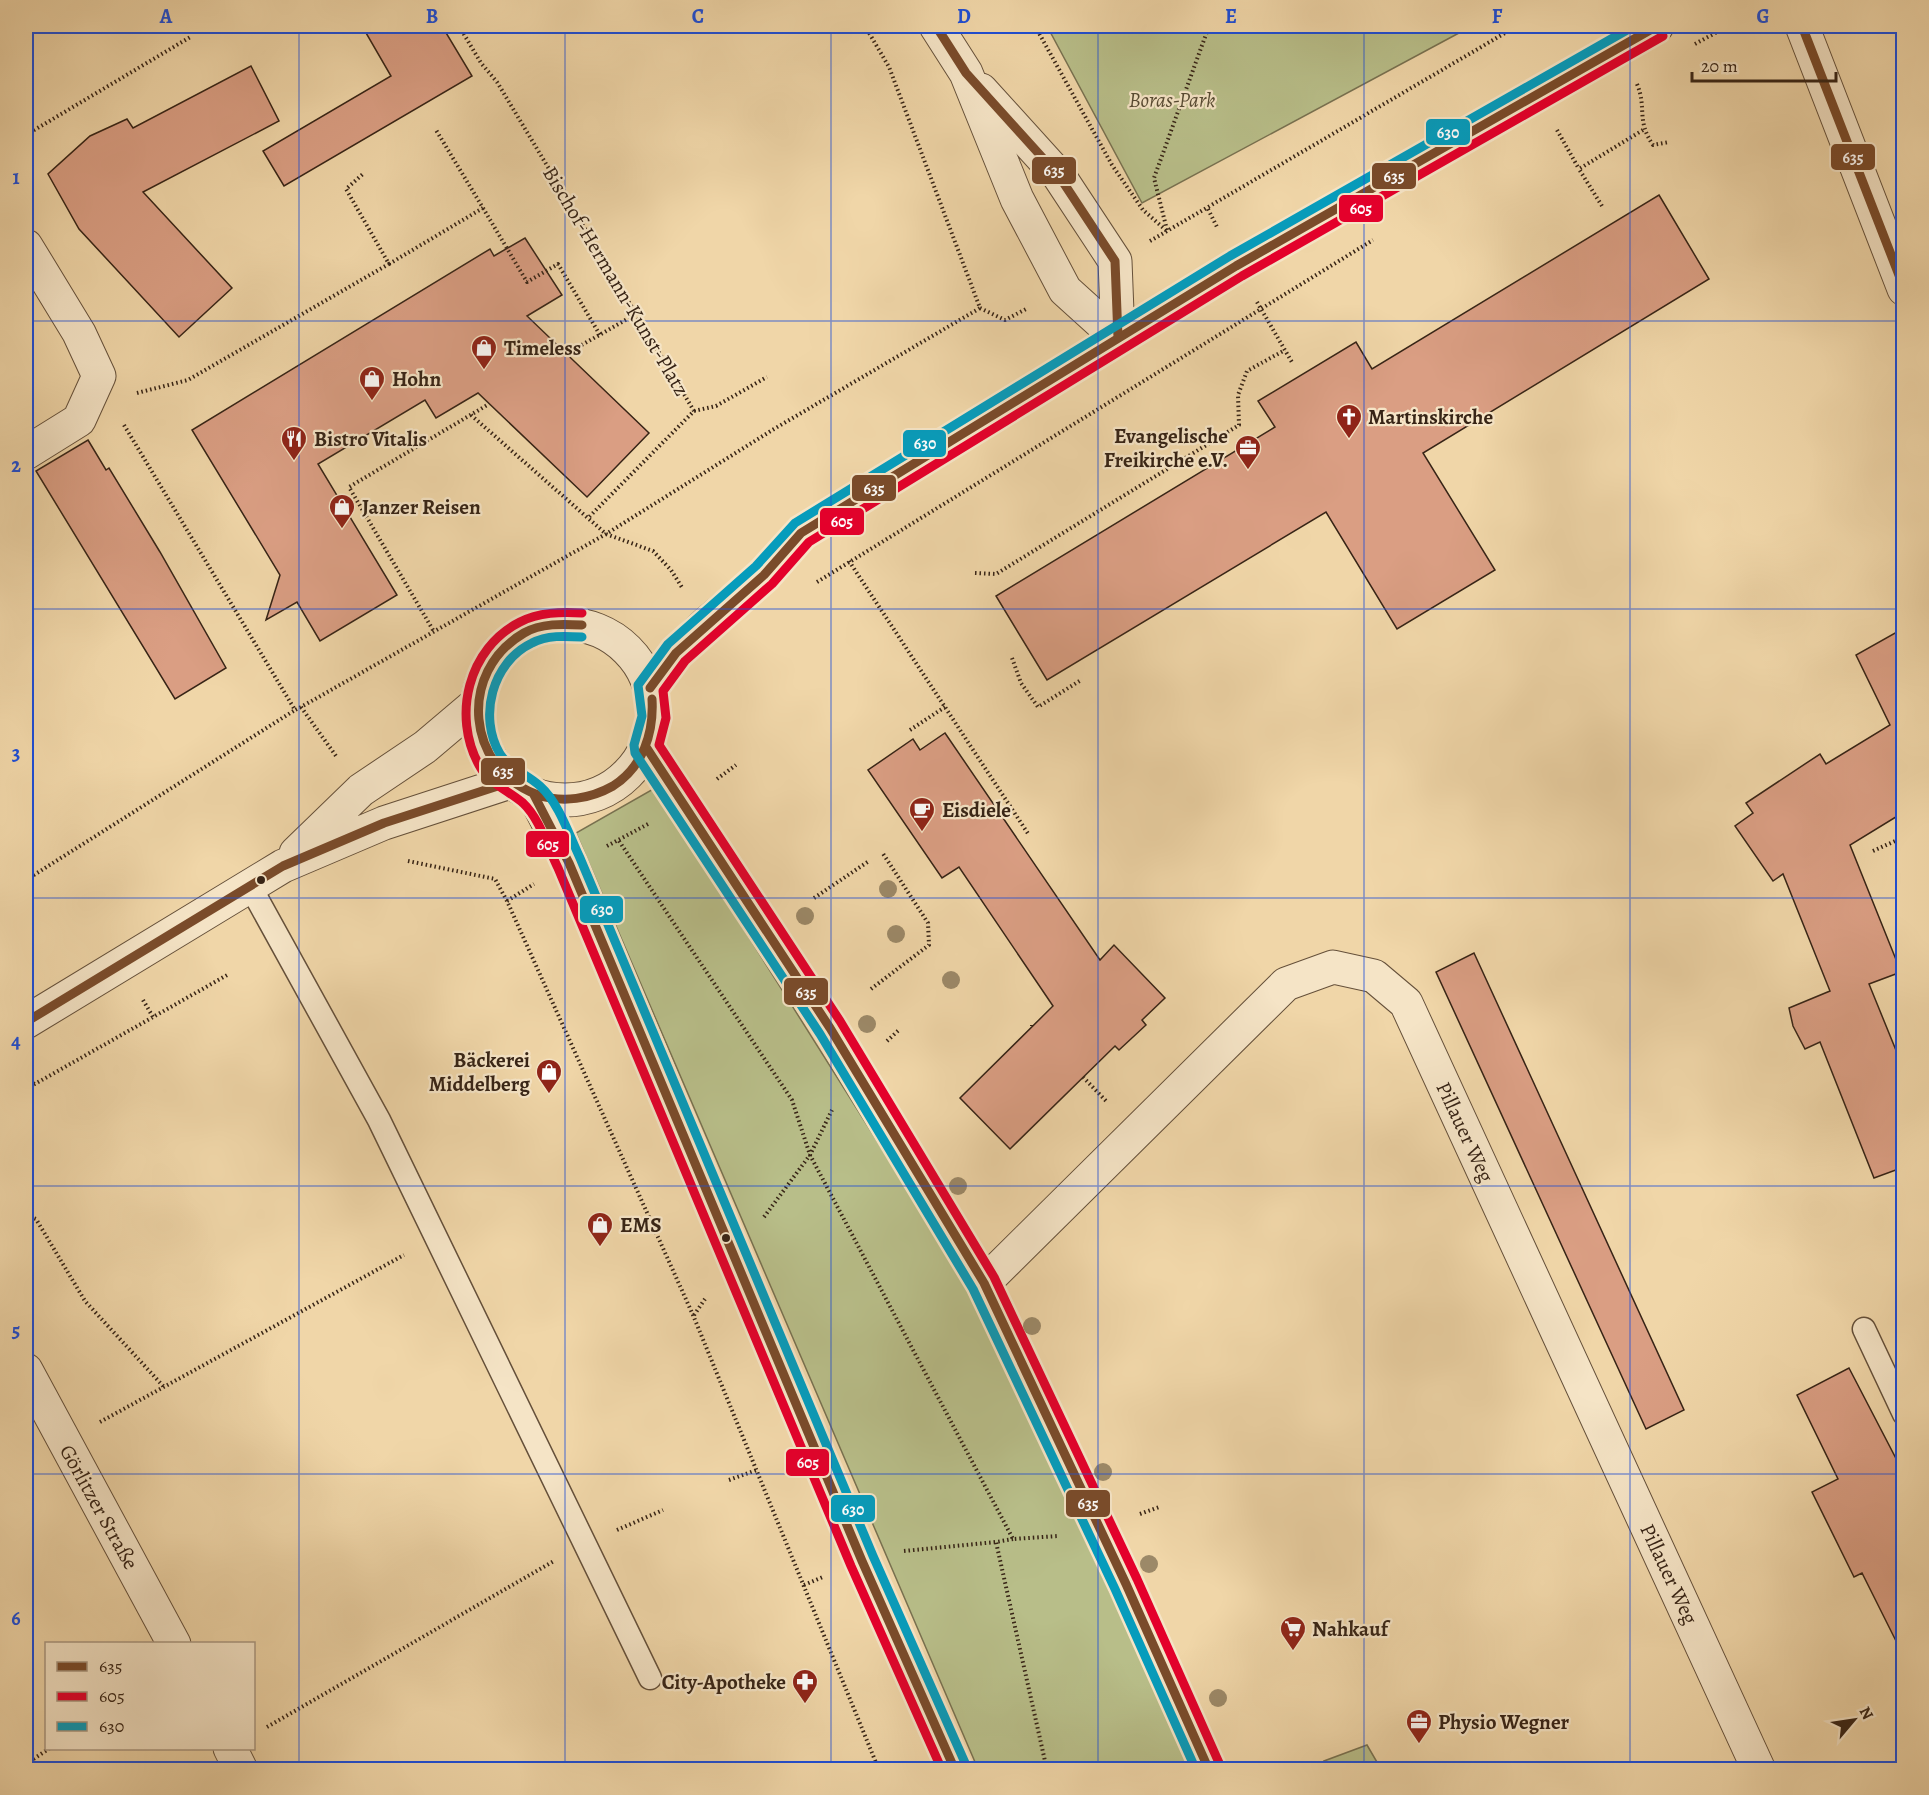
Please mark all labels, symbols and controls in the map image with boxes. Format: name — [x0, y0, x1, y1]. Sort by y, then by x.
text: A — [159, 3, 173, 30]
text: B — [426, 3, 438, 30]
text: C — [692, 3, 704, 30]
text: D — [957, 3, 971, 30]
text: E — [1225, 3, 1237, 30]
text: F — [1492, 3, 1503, 30]
text: G — [1756, 3, 1770, 30]
scale bar — [1692, 45, 1836, 83]
text: 20 m — [1701, 54, 1738, 78]
park label: Boras-Park — [1129, 86, 1215, 114]
line badge: 630 — [1425, 118, 1471, 146]
text: 630 — [1437, 122, 1459, 144]
line badge: 635 — [1830, 143, 1876, 171]
text: 635 — [1842, 147, 1864, 169]
line badge: 635 — [1031, 156, 1077, 185]
text: 635 — [1043, 160, 1065, 182]
street label: Bischof-Hermann-Kunst-Platz — [536, 161, 696, 401]
line badge: 635 — [1371, 162, 1417, 190]
text: 1 — [12, 164, 20, 191]
text: 635 — [1383, 166, 1405, 188]
line badge: 605 — [1338, 194, 1384, 223]
text: 605 — [1350, 198, 1372, 220]
shop icon: Timeless — [469, 333, 499, 371]
place label: Timeless — [504, 334, 581, 362]
shop icon: Hohn — [357, 364, 387, 402]
place label: Hohn — [392, 365, 442, 393]
church icon: Martinskirche — [1334, 402, 1364, 440]
place label: Martinskirche — [1368, 403, 1493, 431]
place label: Evangelische Freikirche e.V. — [1104, 422, 1228, 474]
restaurant icon: Bistro Vitalis — [279, 424, 309, 462]
place label: Bistro Vitalis — [314, 425, 427, 453]
line badge: 630 — [902, 429, 947, 458]
text: 630 — [914, 433, 936, 455]
office icon: Evangelische Freikirche e.V. — [1233, 433, 1263, 471]
text: 2 — [11, 452, 21, 479]
line badge: 635 — [851, 474, 897, 502]
text: 635 — [863, 478, 885, 500]
shop icon: Janzer Reisen — [327, 492, 357, 530]
place label: Janzer Reisen — [362, 493, 481, 521]
line badge: 605 — [819, 507, 865, 536]
text: 605 — [831, 511, 853, 533]
text: 3 — [12, 740, 20, 767]
line badge: 635 — [480, 757, 526, 786]
text: 635 — [492, 761, 514, 783]
cafe icon: Eisdiele — [907, 795, 937, 833]
place label: Eisdiele — [942, 796, 1011, 824]
line badge: 605 — [525, 830, 570, 858]
text: 605 — [537, 834, 559, 856]
unlabelled marker — [255, 874, 267, 886]
line badge: 630 — [579, 895, 624, 924]
text: 630 — [591, 899, 613, 921]
line badge: 635 — [783, 977, 829, 1006]
text: 635 — [795, 982, 817, 1004]
text: 4 — [11, 1028, 21, 1055]
place label: Bäckerei Middelberg — [429, 1046, 530, 1098]
shop icon: Bäckerei Middelberg — [534, 1057, 564, 1095]
street label: Pillauer Weg — [1429, 1077, 1501, 1187]
shop icon: EMS — [585, 1210, 615, 1248]
place label: EMS — [620, 1211, 662, 1239]
unlabelled marker — [720, 1232, 732, 1244]
text: 5 — [12, 1317, 20, 1344]
street label: Görlitzer Straße — [53, 1439, 145, 1575]
line badge: 605 — [785, 1448, 830, 1477]
text: 605 — [797, 1452, 819, 1474]
line badge: 635 — [1065, 1489, 1111, 1518]
text: 635 — [1077, 1493, 1099, 1515]
line badge: 630 — [830, 1494, 876, 1523]
text: 630 — [842, 1499, 864, 1521]
street label: Pillauer Weg — [1633, 1519, 1705, 1629]
text: 6 — [11, 1605, 21, 1632]
supermarket icon: Nahkauf — [1278, 1614, 1308, 1652]
place label: Nahkauf — [1312, 1615, 1391, 1643]
legend — [45, 1642, 255, 1750]
text: 635 — [99, 1654, 123, 1678]
pharmacy icon: City-Apotheke — [790, 1667, 820, 1705]
place label: City-Apotheke — [662, 1668, 786, 1696]
text: 605 — [99, 1684, 125, 1708]
north arrow — [1824, 1690, 1884, 1750]
text: N — [1854, 1703, 1879, 1724]
office icon: Physio Wegner — [1404, 1707, 1434, 1745]
place label: Physio Wegner — [1438, 1708, 1570, 1736]
text: 630 — [99, 1714, 124, 1738]

